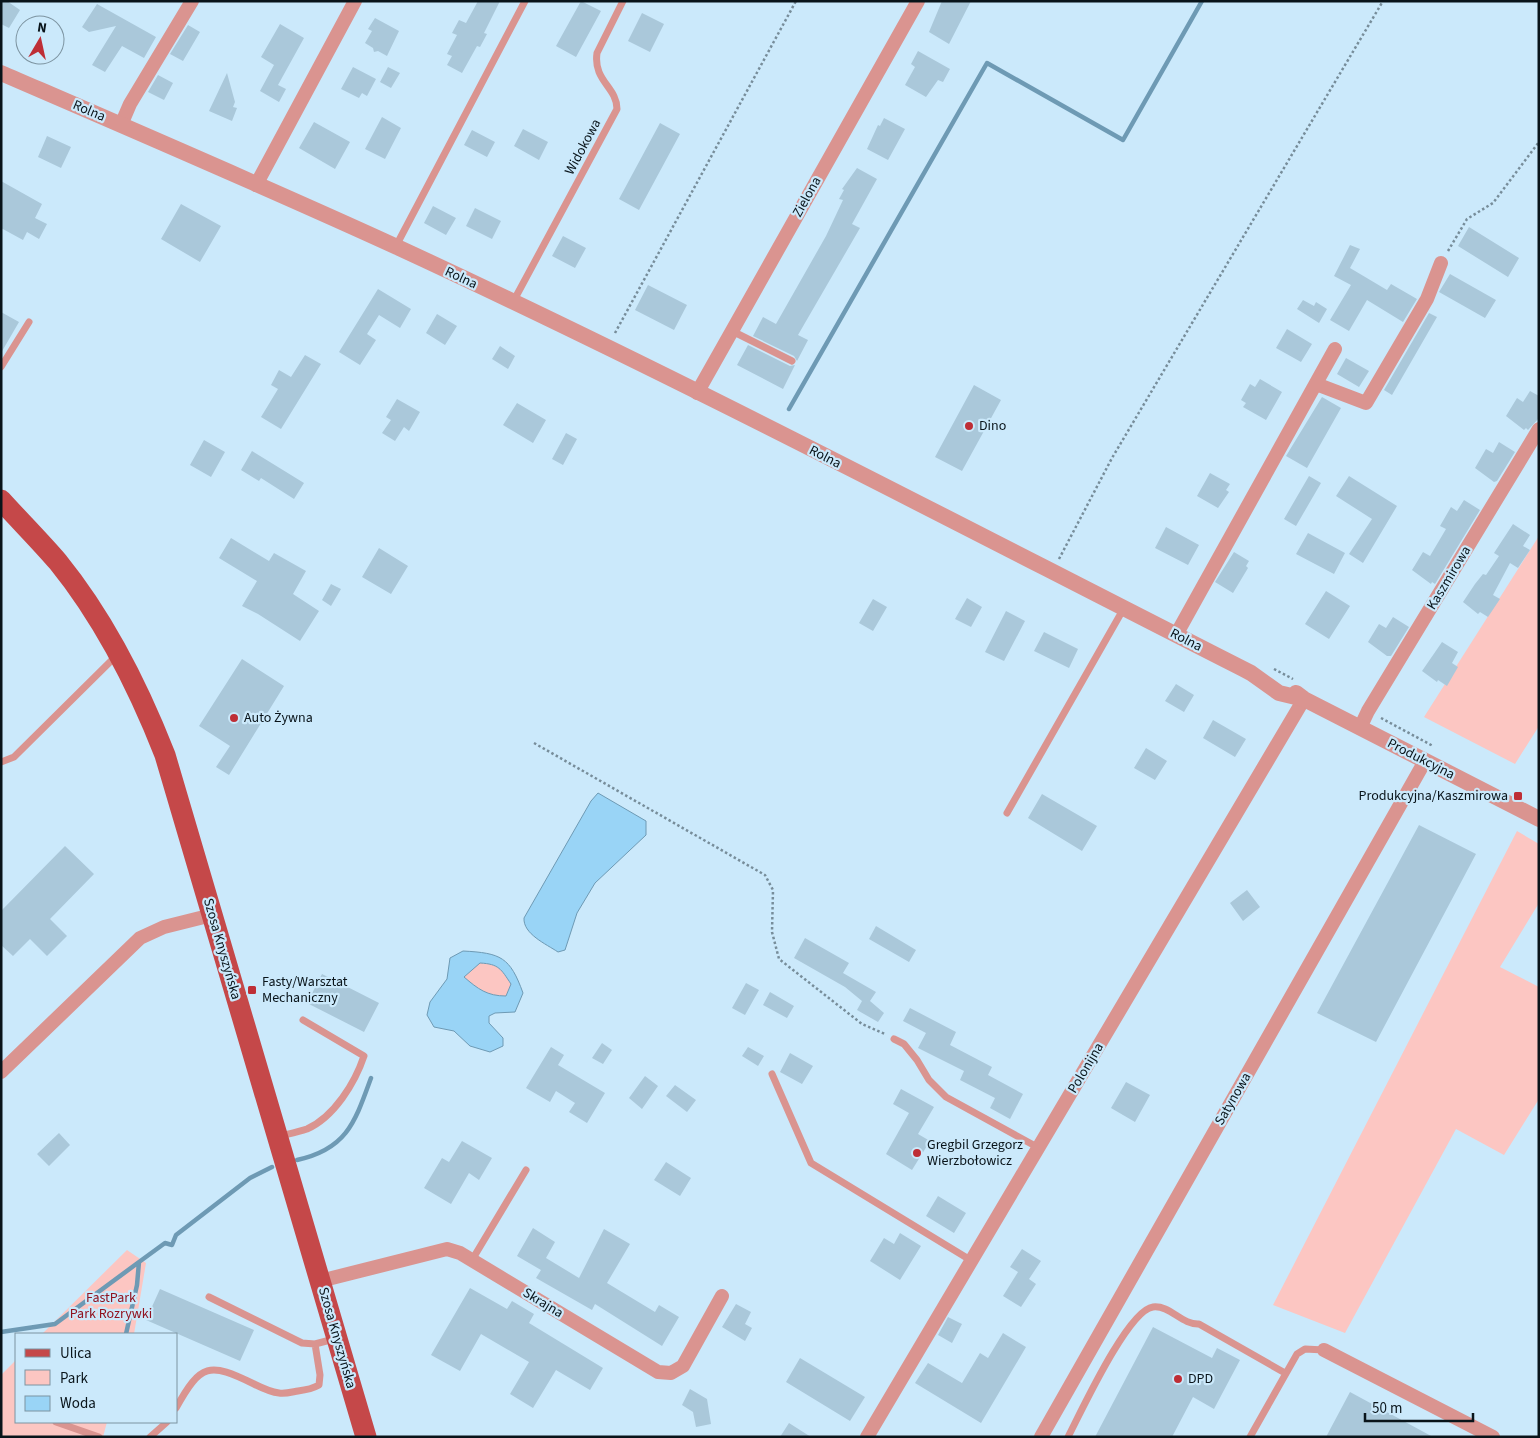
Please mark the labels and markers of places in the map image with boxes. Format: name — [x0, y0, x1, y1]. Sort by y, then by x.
place label: Dino — [979, 416, 1006, 436]
marker: Dino — [963, 420, 975, 432]
place label: Auto Żywna — [244, 708, 313, 728]
marker: Auto Żywna — [228, 712, 240, 724]
place label: Produkcyjna/Kaszmirowa — [1359, 786, 1508, 806]
marker: Produkcyjna/Kaszmirowa — [1512, 790, 1524, 802]
place label: Fasty/Warsztat Mechaniczny — [262, 972, 348, 1008]
marker: Fasty/Warsztat Mechaniczny — [246, 984, 258, 996]
place label: Gregbil Grzegorz Wierzbołowicz — [927, 1135, 1023, 1171]
marker: Gregbil Grzegorz Wierzbołowicz — [911, 1147, 923, 1159]
place label: DPD — [1188, 1369, 1213, 1389]
marker: DPD — [1172, 1373, 1184, 1385]

